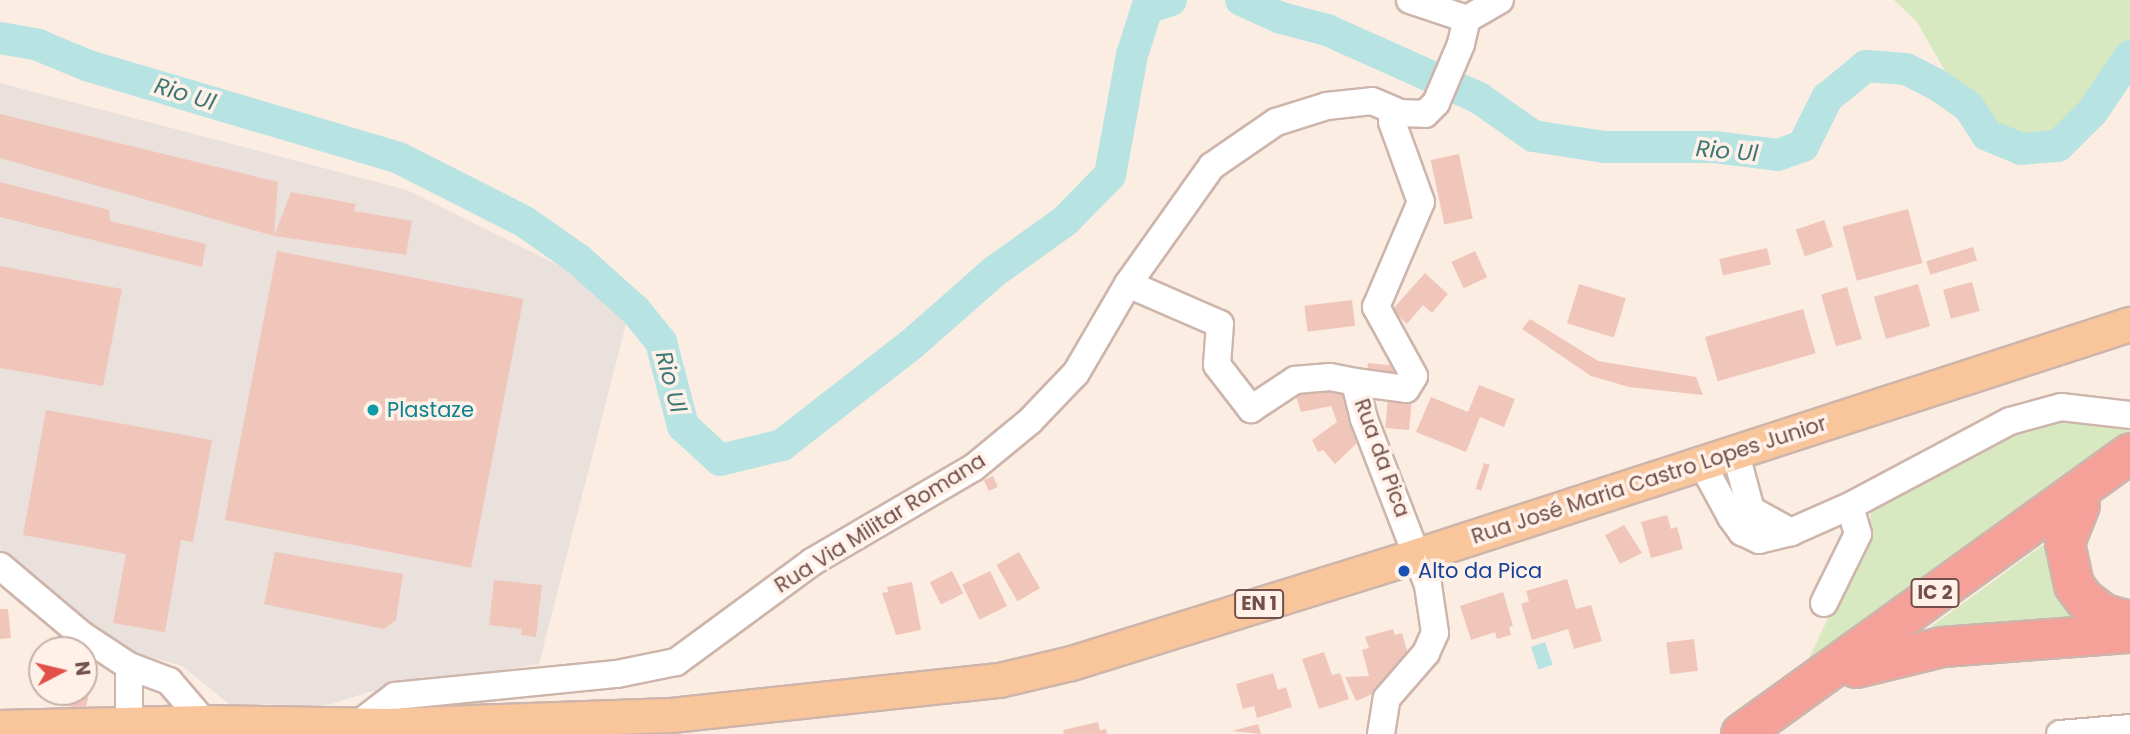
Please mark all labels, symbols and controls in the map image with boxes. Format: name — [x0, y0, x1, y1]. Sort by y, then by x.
water label: Rio Ul — [151, 72, 219, 116]
water label: Rio Ul — [1695, 135, 1759, 167]
water label: Rio Ul — [650, 348, 692, 416]
street label: Rua da Pica — [1349, 395, 1415, 521]
place label: Plastaze — [387, 397, 474, 423]
marker: Plastaze — [365, 402, 381, 418]
street label: Rua José Maria Castro Lopes Junior — [1468, 411, 1830, 549]
street label: Rua Via Militar Romana — [770, 448, 990, 598]
place label: Alto da Pica — [1418, 558, 1542, 584]
marker: Alto da Pica — [1396, 563, 1412, 579]
road number: IC 2 — [1910, 578, 1960, 608]
road number: EN 1 — [1233, 589, 1285, 620]
north arrow — [28, 636, 98, 706]
text: N — [68, 660, 97, 677]

